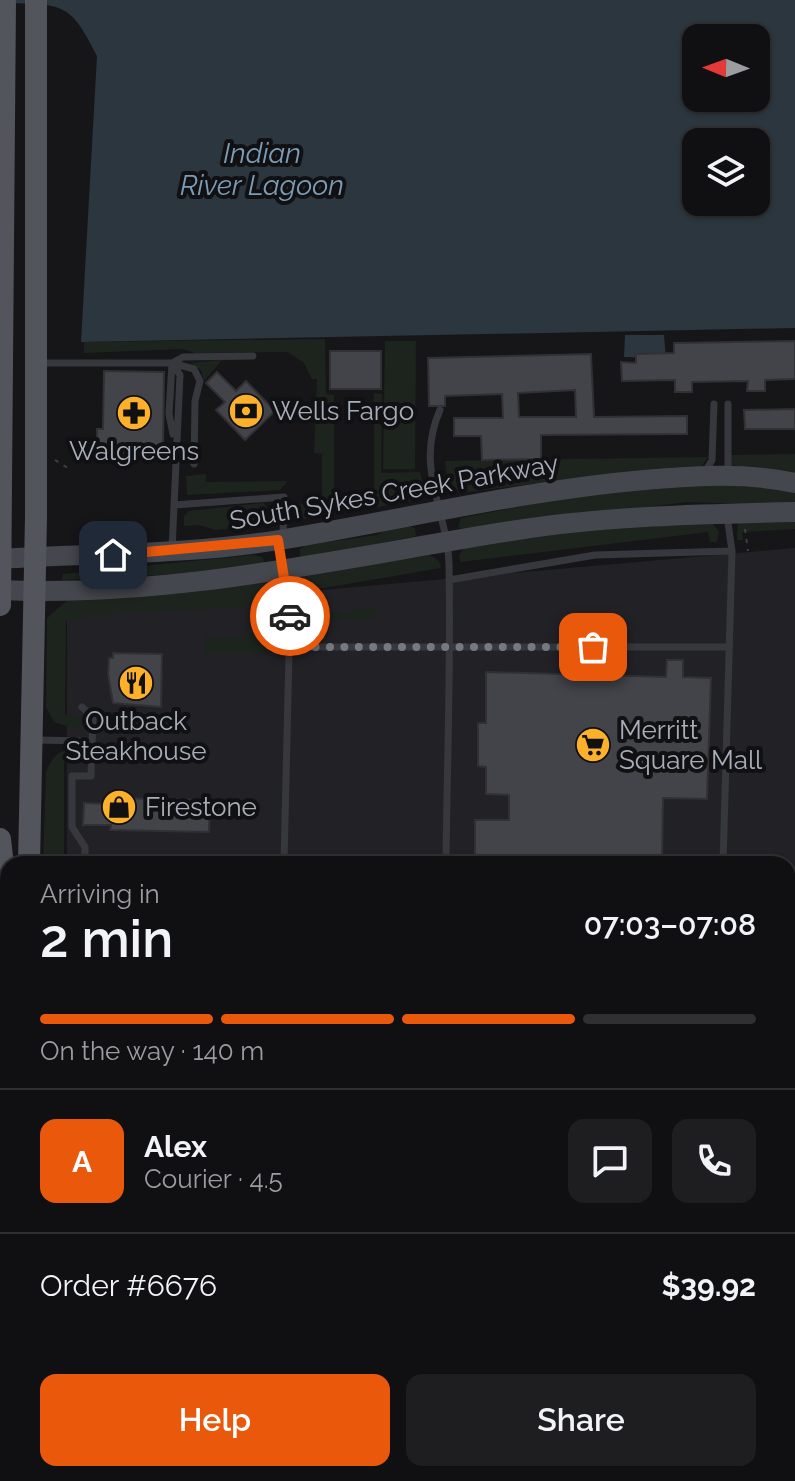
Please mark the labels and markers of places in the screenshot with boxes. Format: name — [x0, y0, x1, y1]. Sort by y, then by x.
bank icon: Wells Fargo — [227, 392, 265, 430]
pharmacy icon: Walgreens — [115, 394, 153, 432]
place label: Wells Fargo — [272, 396, 414, 426]
place label: Walgreens — [69, 436, 199, 466]
pin — [79, 521, 147, 589]
pin — [559, 613, 627, 681]
restaurant icon: Outback Steakhouse — [117, 664, 155, 702]
place label: Outback Steakhouse — [65, 706, 207, 766]
place label: Merritt Square Mall — [619, 715, 763, 775]
supermarket icon: Merritt Square Mall — [574, 726, 612, 764]
shop icon: Firestone — [100, 788, 138, 826]
place label: Firestone — [145, 792, 257, 822]

